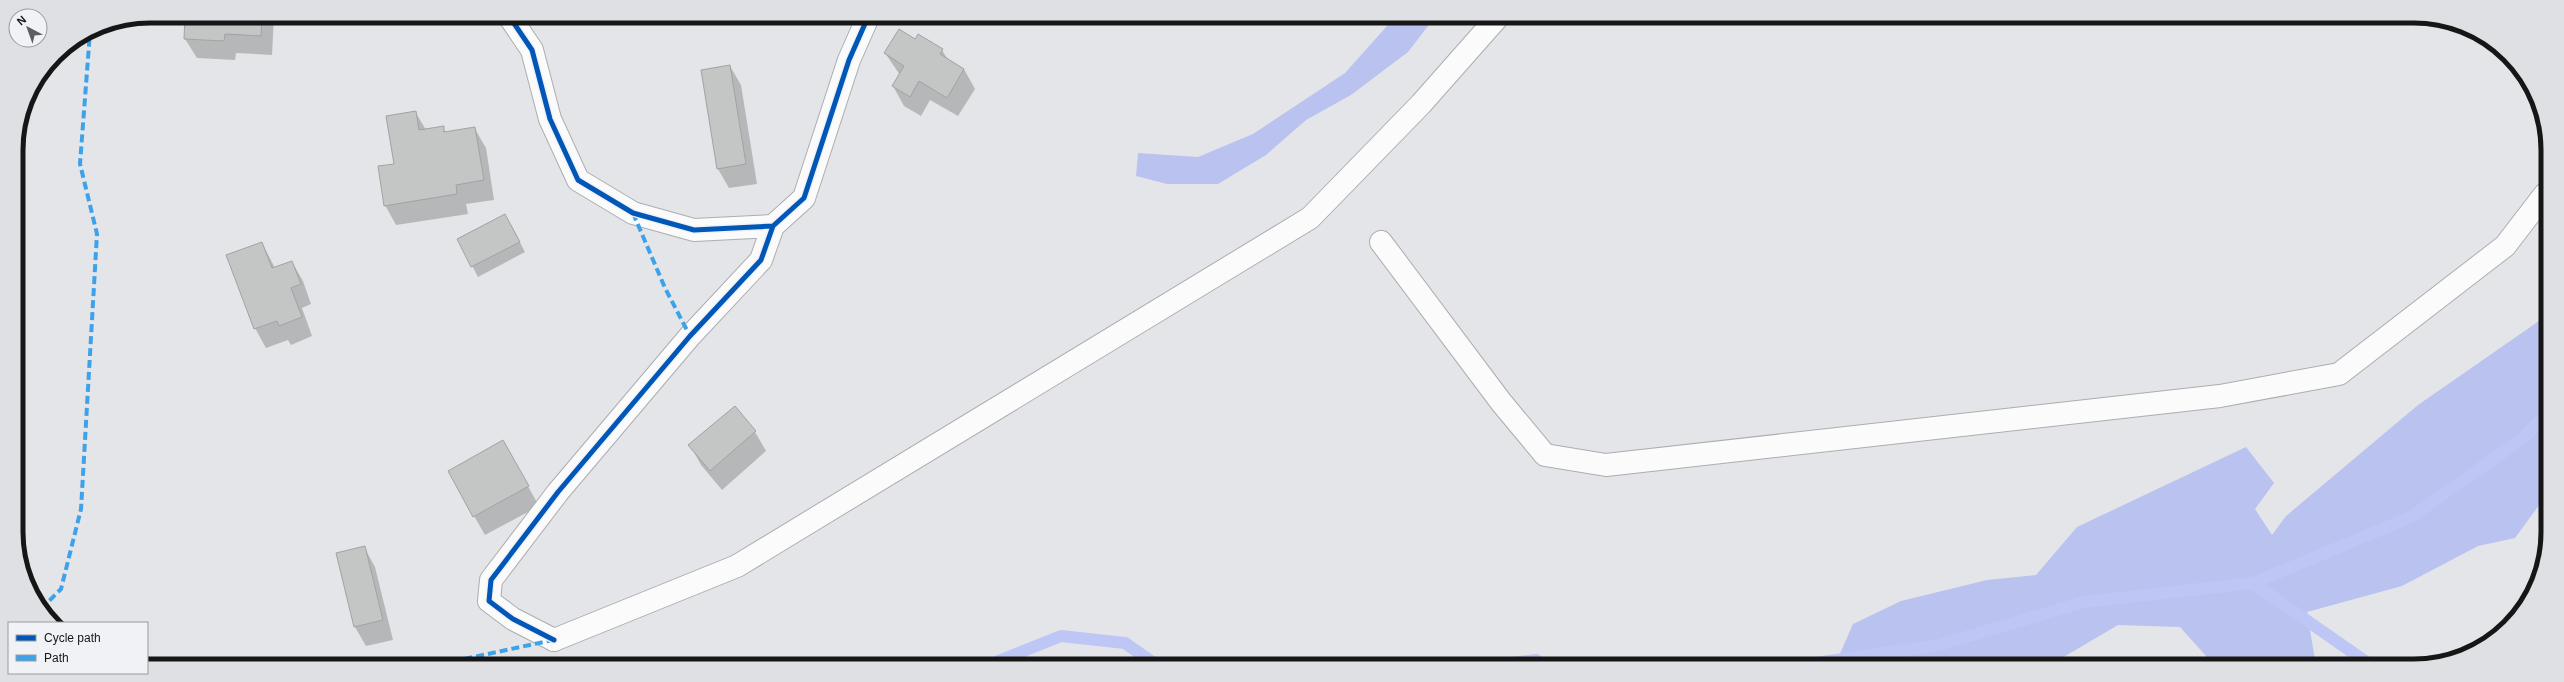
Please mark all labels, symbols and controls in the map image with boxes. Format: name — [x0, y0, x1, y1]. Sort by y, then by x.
north arrow — [8, 8, 48, 48]
text: N — [15, 13, 28, 28]
legend — [8, 622, 148, 674]
text: Cycle path — [44, 631, 101, 645]
text: Path — [44, 651, 69, 665]

